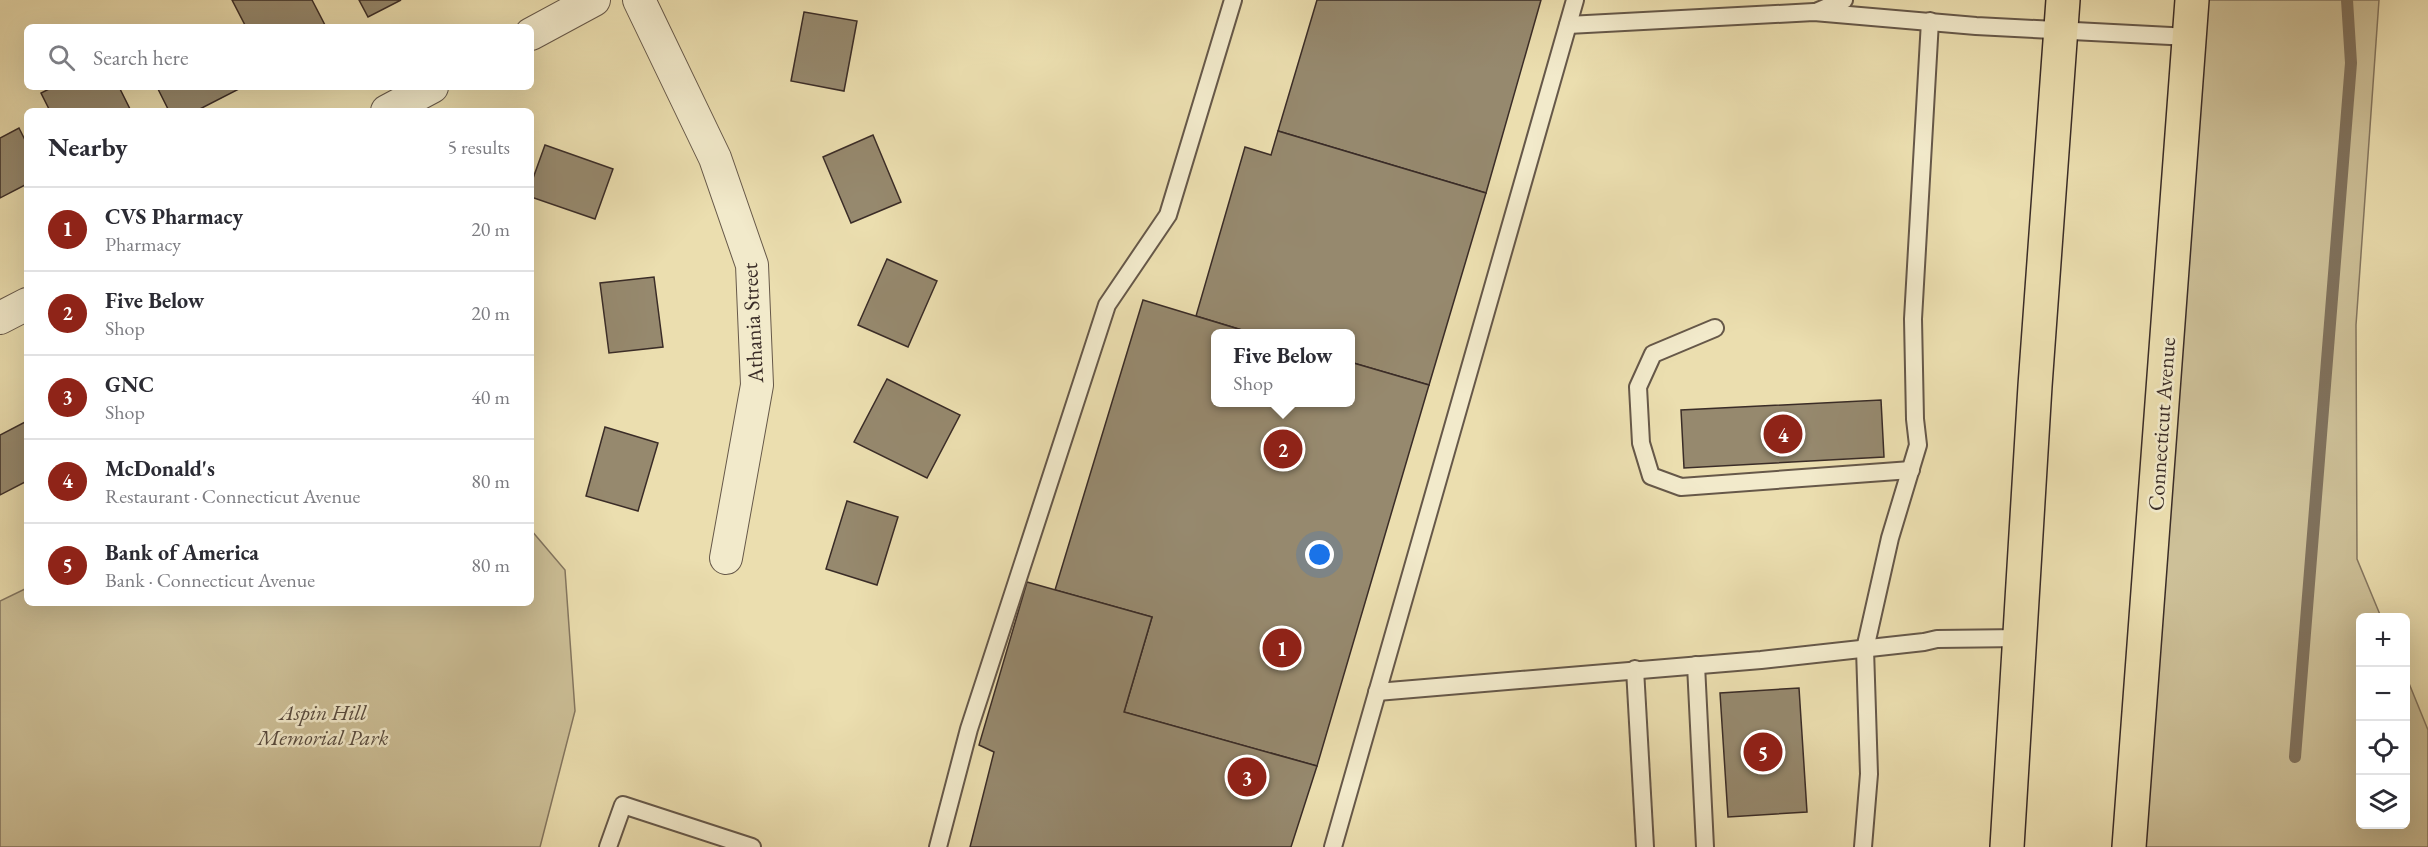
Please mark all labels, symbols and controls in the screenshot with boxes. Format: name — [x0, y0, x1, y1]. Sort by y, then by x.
search box — [24, 24, 534, 90]
icon: search — [45, 41, 78, 74]
text: Search here — [93, 43, 188, 72]
text: Nearby — [48, 130, 128, 164]
text: 5 results — [447, 134, 510, 160]
text: CVS Pharmacy — [105, 202, 243, 231]
text: 1 — [62, 216, 73, 242]
text: 20 m — [471, 216, 510, 242]
text: Pharmacy — [105, 231, 181, 257]
street label: Athania Street — [735, 262, 770, 385]
text: Five Below — [105, 286, 204, 315]
text: 2 — [62, 300, 73, 326]
text: 20 m — [471, 300, 510, 326]
text: Shop — [105, 315, 145, 341]
popup — [1211, 329, 1355, 407]
street label: Connecticut Avenue — [2141, 336, 2182, 512]
text: Five Below — [1233, 341, 1333, 370]
text: GNC — [105, 370, 154, 399]
text: Shop — [1233, 370, 1273, 396]
text: 3 — [62, 384, 73, 410]
text: 40 m — [471, 384, 510, 410]
text: Shop — [105, 399, 145, 425]
pin: 4 — [1764, 412, 1802, 456]
pin: 2 — [1264, 426, 1302, 472]
text: McDonald's — [105, 454, 215, 483]
text: 4 — [62, 468, 73, 494]
text: 80 m — [471, 468, 510, 494]
text: Restaurant · Connecticut Avenue — [105, 483, 360, 509]
text: Bank of America — [105, 538, 259, 567]
your location — [1305, 540, 1334, 569]
text: 5 — [62, 552, 73, 578]
text: 80 m — [471, 552, 510, 578]
text: Bank · Connecticut Avenue — [105, 567, 315, 593]
map controls — [2356, 613, 2410, 829]
button: + — [2356, 613, 2410, 667]
pin: 1 — [1262, 626, 1302, 670]
button: − — [2356, 667, 2410, 721]
park label: Aspin Hill Memorial Park — [255, 698, 389, 752]
button: locate — [2356, 721, 2410, 775]
pin: 5 — [1744, 730, 1782, 774]
pin: 3 — [1228, 754, 1266, 800]
button: layers — [2356, 775, 2410, 829]

